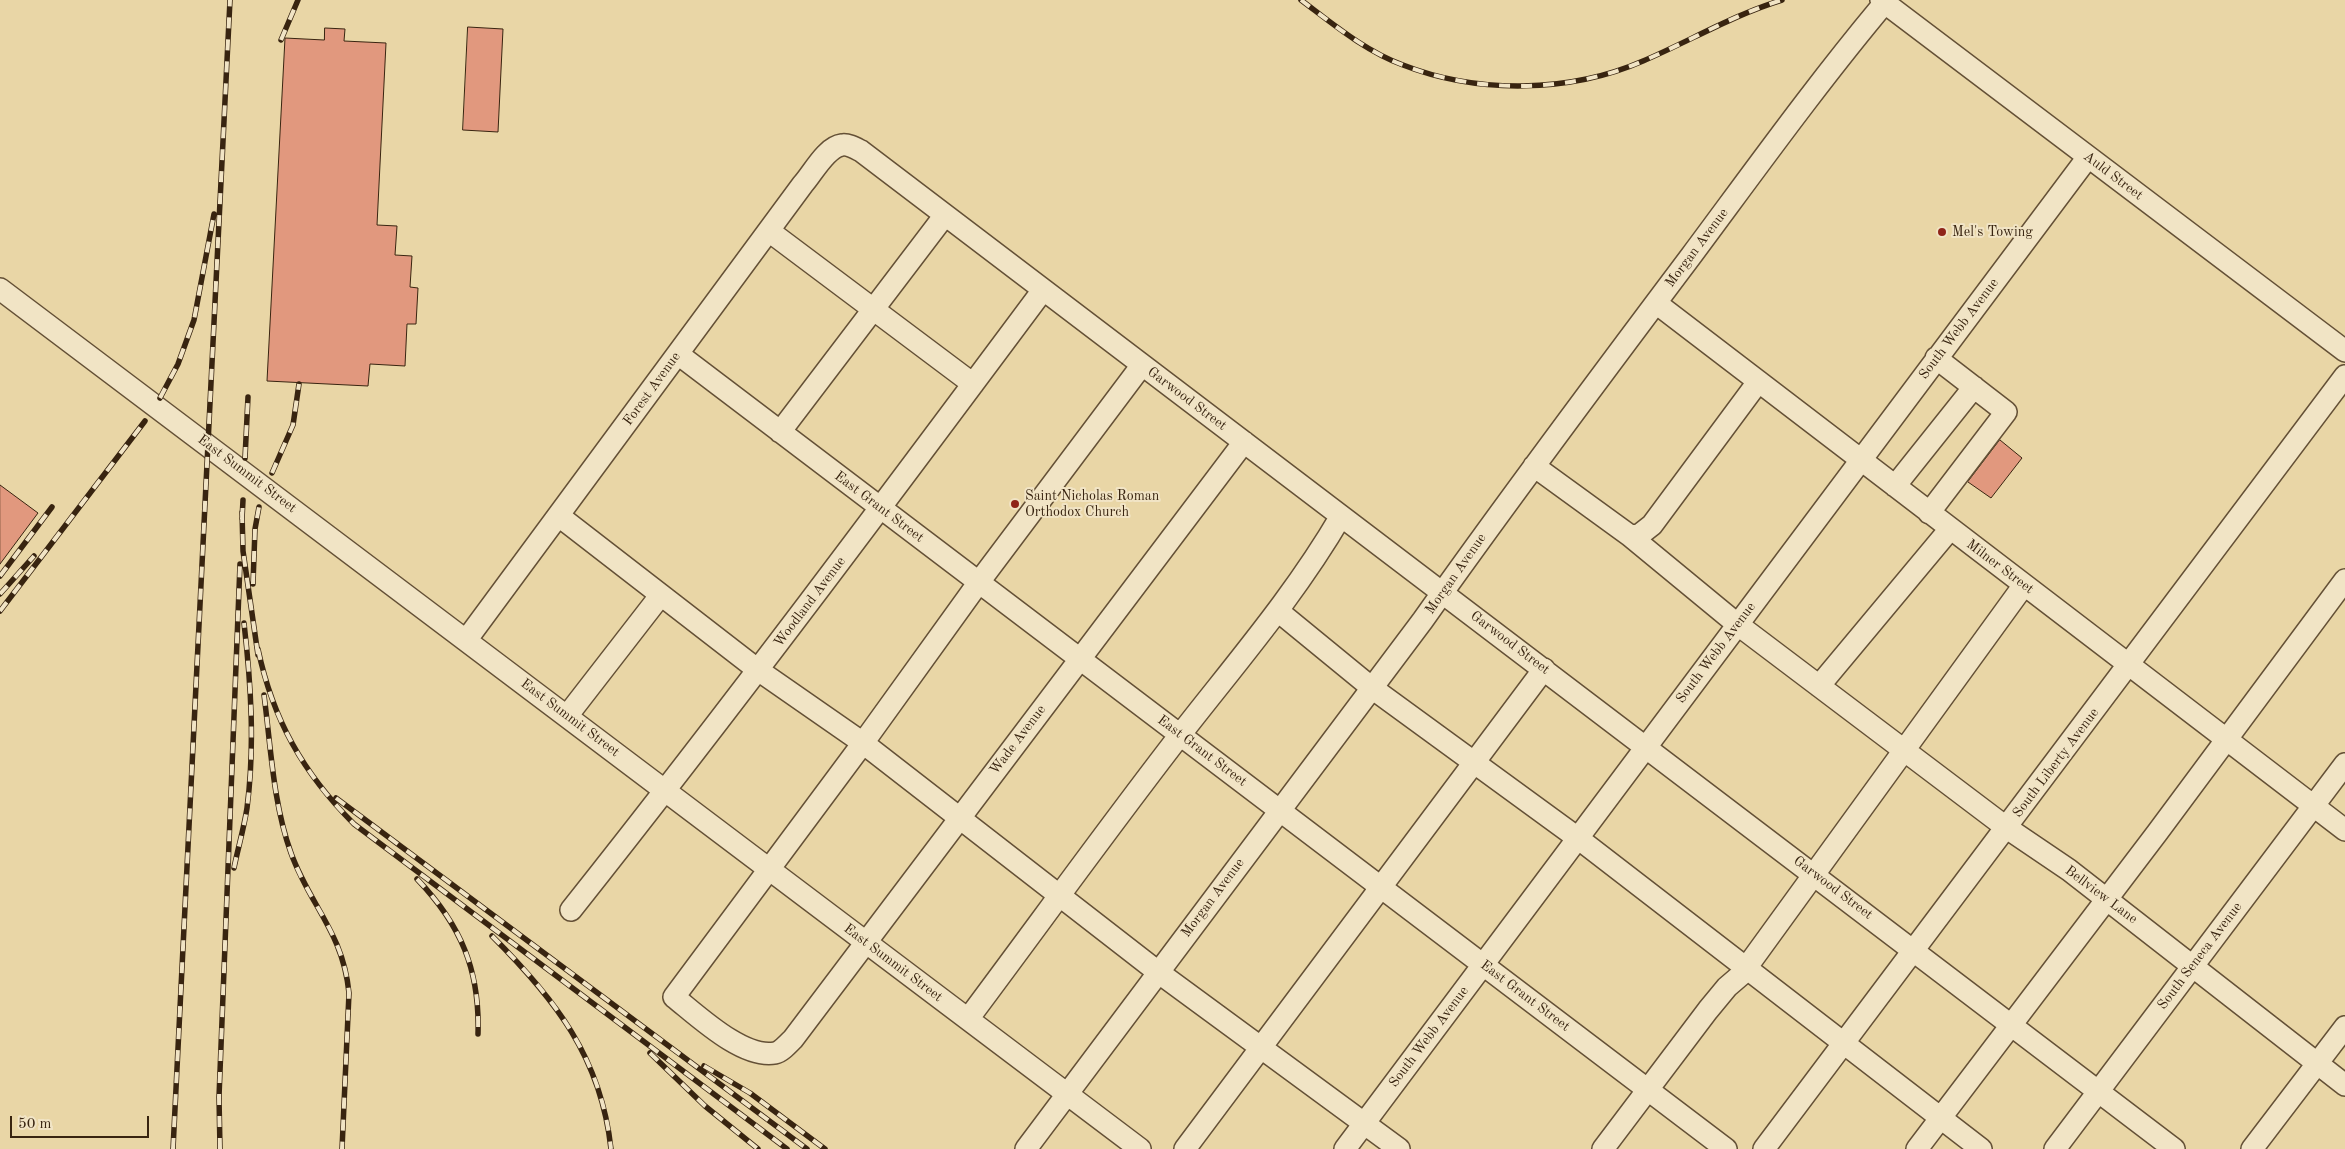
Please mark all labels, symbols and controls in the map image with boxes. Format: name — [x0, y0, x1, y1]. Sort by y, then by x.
street label: Auld Street — [2080, 148, 2146, 204]
street label: Morgan Avenue — [1662, 205, 1732, 291]
place label: Mel's Towing — [1952, 224, 2033, 240]
marker: Mel's Towing — [1936, 226, 1948, 238]
street label: South Webb Avenue — [1915, 275, 2003, 383]
street label: Forest Avenue — [620, 349, 684, 429]
street label: Garwood Street — [1144, 364, 1230, 434]
street label: East Summit Street — [194, 431, 300, 517]
street label: East Grant Street — [831, 468, 927, 546]
place label: Saint Nicholas Roman Orthodox Church — [1025, 488, 1159, 520]
marker: Saint Nicholas Roman Orthodox Church — [1009, 498, 1021, 510]
street label: Morgan Avenue — [1422, 530, 1490, 618]
street label: Milner Street — [1963, 536, 2037, 598]
street label: Woodland Avenue — [771, 554, 849, 650]
street label: South Webb Avenue — [1672, 599, 1760, 707]
street label: Garwood Street — [1467, 608, 1553, 678]
street label: East Summit Street — [517, 675, 623, 761]
street label: Wade Avenue — [986, 702, 1050, 778]
street label: South Liberty Avenue — [2009, 705, 2103, 821]
street label: East Grant Street — [1154, 712, 1250, 790]
street label: Garwood Street — [1790, 853, 1876, 923]
street label: Morgan Avenue — [1178, 855, 1248, 941]
street label: Bellview Lane — [2061, 862, 2141, 928]
street label: South Seneca Avenue — [2154, 899, 2246, 1013]
street label: East Summit Street — [840, 920, 946, 1006]
street label: East Grant Street — [1477, 957, 1573, 1035]
street label: South Webb Avenue — [1385, 983, 1473, 1091]
scale bar — [12, 1106, 151, 1138]
text: 50 m — [18, 1117, 52, 1132]

